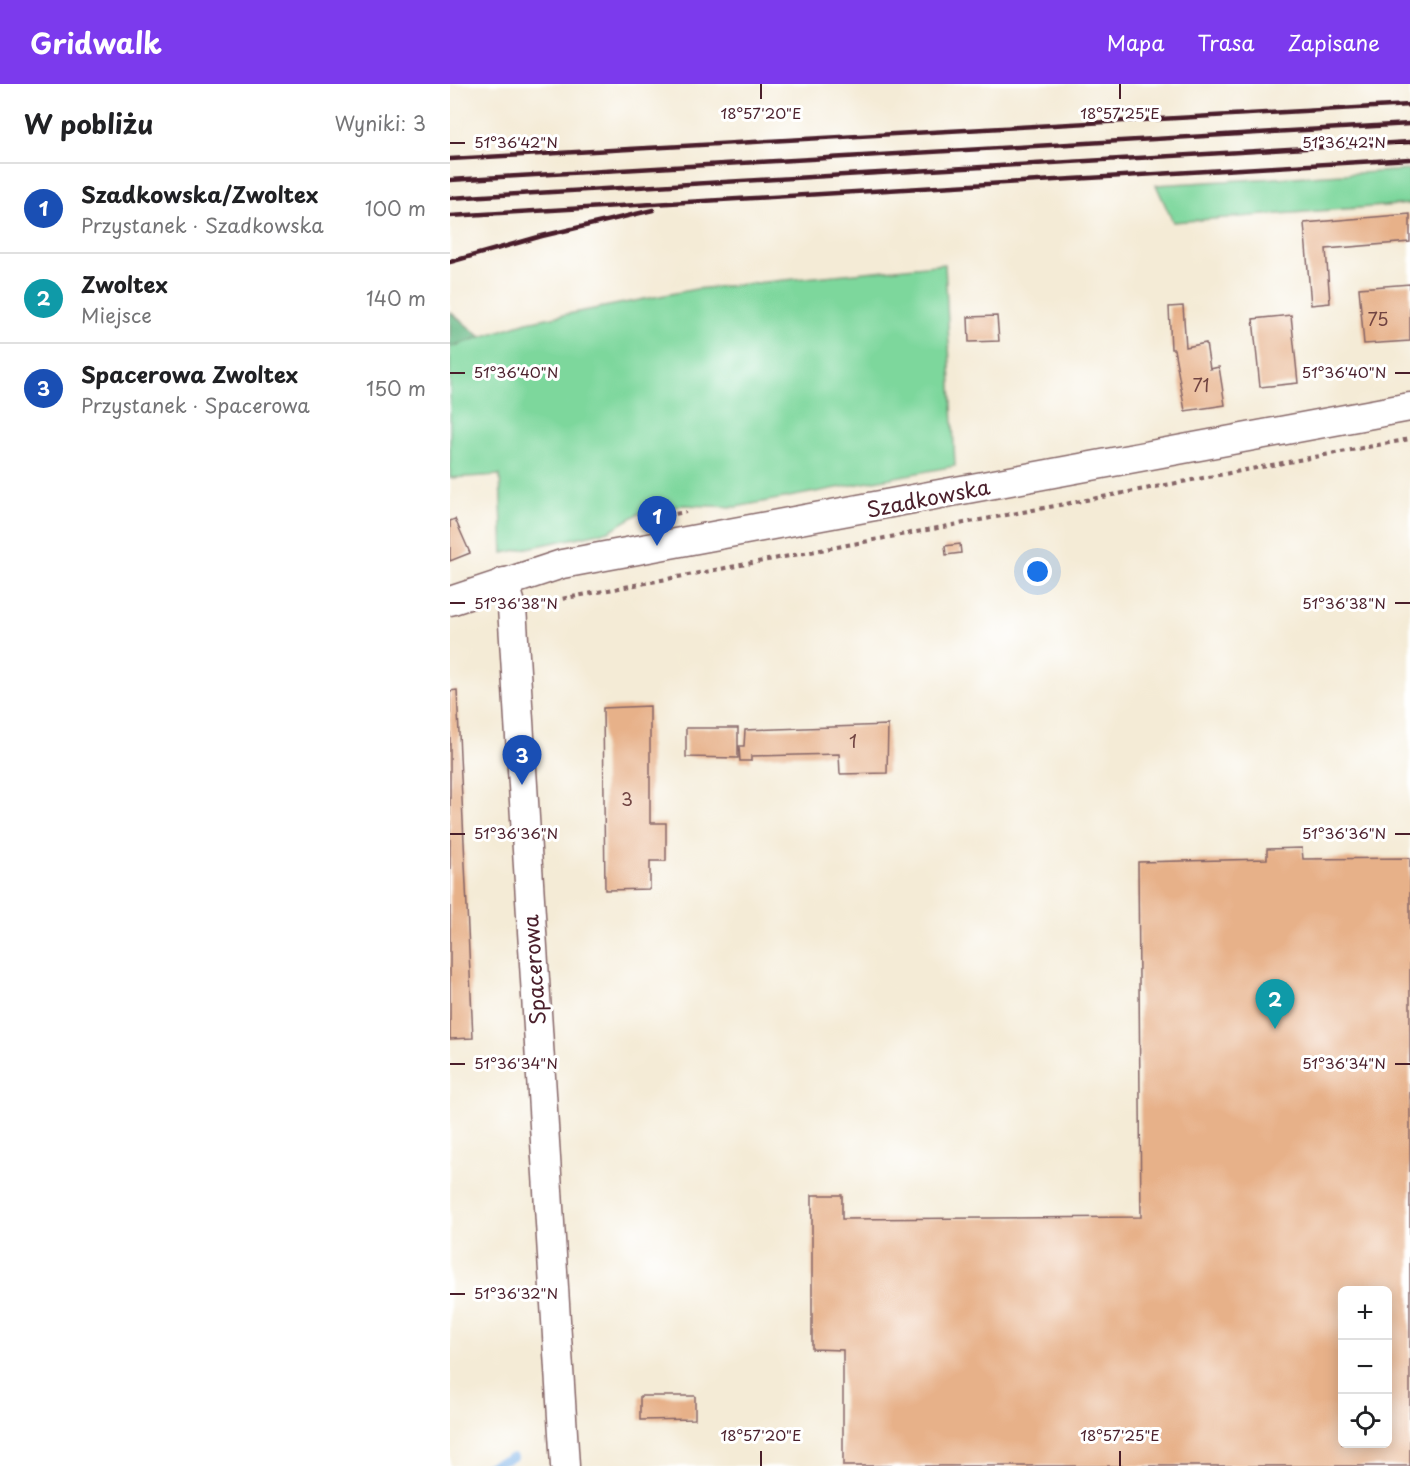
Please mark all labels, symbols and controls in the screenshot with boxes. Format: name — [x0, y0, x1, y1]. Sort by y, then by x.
text: Gridwalk — [30, 21, 162, 64]
text: Mapa — [1107, 26, 1164, 58]
text: Trasa — [1197, 26, 1254, 58]
text: Zapisane — [1287, 26, 1380, 58]
text: 18°57'20"E — [721, 101, 801, 124]
text: 18°57'25"E — [1080, 101, 1160, 124]
text: W pobliżu — [24, 104, 153, 143]
text: Wyniki: 3 — [334, 108, 426, 138]
text: 51°36'42"N — [474, 130, 558, 153]
text: 51°36'42"N — [1302, 130, 1386, 153]
text: Szadkowska/Zwoltex — [81, 177, 318, 210]
text: 1 — [39, 193, 48, 223]
text: 100 m — [365, 193, 426, 223]
text: Przystanek · Szadkowska — [81, 210, 324, 240]
text: Zwoltex — [81, 267, 168, 300]
text: 2 — [36, 283, 51, 313]
text: 140 m — [366, 283, 426, 313]
text: Miejsce — [81, 300, 152, 330]
house number: 75 — [1368, 305, 1389, 332]
text: Spacerowa Zwoltex — [81, 357, 298, 390]
text: 51°36'40"N — [474, 360, 558, 383]
text: 51°36'40"N — [1302, 360, 1386, 383]
house number: 71 — [1193, 371, 1209, 398]
text: 3 — [37, 373, 50, 403]
text: 150 m — [366, 373, 426, 403]
text: Przystanek · Spacerowa — [81, 390, 310, 420]
street label: Szadkowska — [864, 469, 992, 525]
pin: 1 — [638, 496, 676, 546]
your location — [1023, 557, 1052, 586]
text: 51°36'38"N — [474, 591, 558, 614]
text: 51°36'38"N — [1302, 591, 1386, 614]
house number: 1 — [849, 727, 857, 754]
pin: 3 — [502, 736, 542, 785]
house number: 3 — [621, 785, 633, 812]
text: 51°36'36"N — [474, 821, 558, 844]
text: 51°36'36"N — [1302, 821, 1386, 844]
street label: Spacerowa — [513, 914, 553, 1026]
pin: 2 — [1256, 980, 1294, 1029]
text: 51°36'34"N — [474, 1051, 558, 1074]
text: 51°36'34"N — [1302, 1051, 1386, 1074]
text: 51°36'32"N — [474, 1281, 558, 1304]
map controls — [1338, 1286, 1392, 1448]
button: + — [1338, 1286, 1392, 1340]
button: − — [1338, 1340, 1392, 1394]
button: locate — [1338, 1394, 1392, 1448]
text: 18°57'20"E — [721, 1423, 801, 1446]
text: 18°57'25"E — [1080, 1423, 1160, 1446]

